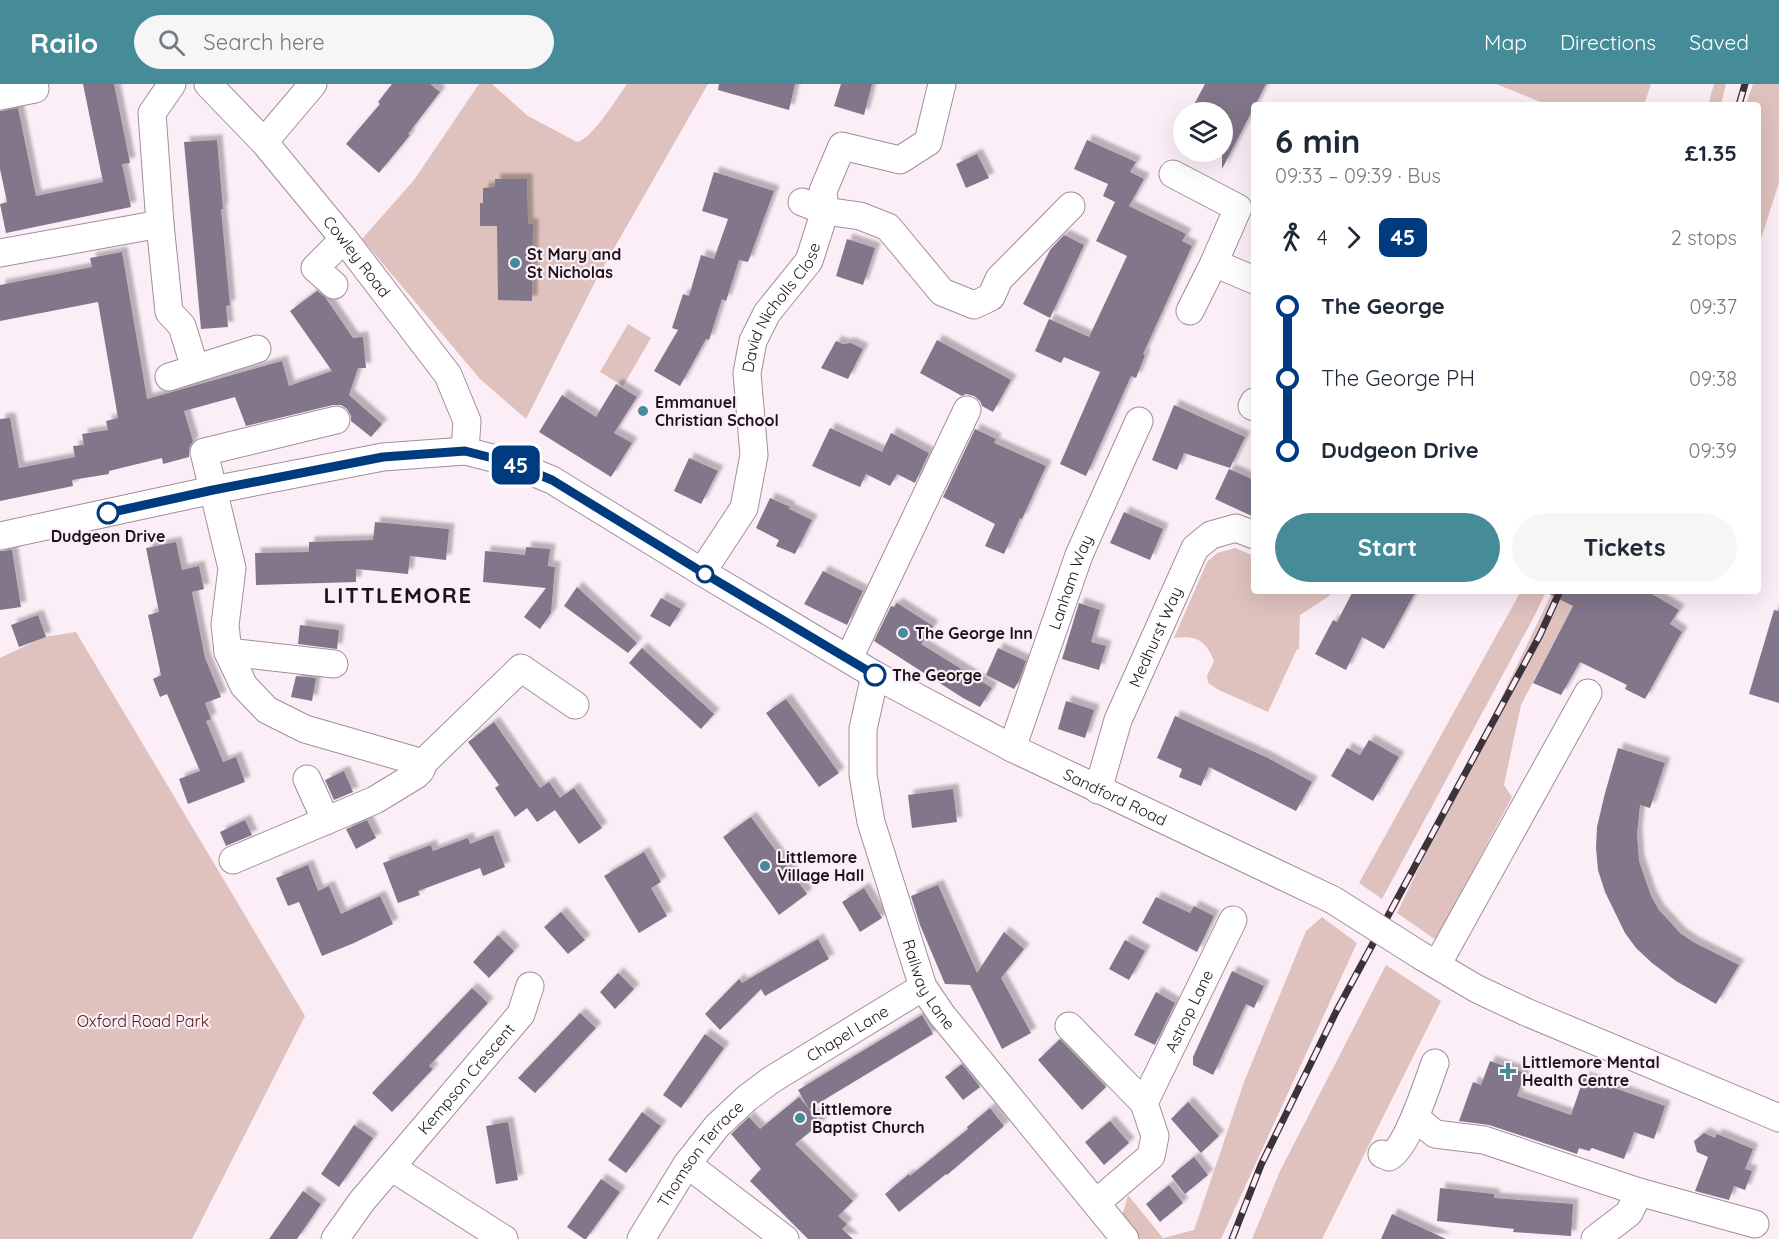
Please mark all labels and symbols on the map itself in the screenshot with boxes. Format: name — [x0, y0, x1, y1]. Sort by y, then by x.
street label: Cowley Road — [319, 212, 395, 301]
street label: David Nicholls Close — [737, 240, 824, 374]
place label: St Mary and St Nicholas — [527, 244, 621, 282]
marker: St Mary and St Nicholas — [508, 256, 522, 270]
place label: Emmanuel Christian School — [655, 392, 779, 430]
marker: Emmanuel Christian School — [636, 404, 650, 418]
line badge: 45 — [489, 446, 543, 484]
marker: Dudgeon Drive — [97, 502, 119, 524]
place label: Dudgeon Drive — [51, 526, 165, 546]
street label: Lanham Way — [1044, 531, 1097, 632]
unlabelled marker — [696, 565, 714, 583]
district label: LITTLEMORE — [324, 581, 472, 609]
street label: Medhurst Way — [1124, 583, 1186, 690]
place label: The George Inn — [915, 623, 1033, 643]
marker: The George Inn — [896, 626, 910, 640]
marker: The George — [864, 664, 886, 686]
place label: The George — [892, 665, 982, 685]
street label: Sandford Road — [1060, 764, 1170, 830]
place label: Littlemore Village Hall — [777, 847, 864, 885]
marker: Littlemore Village Hall — [758, 859, 772, 873]
street label: Railway Lane — [899, 937, 960, 1034]
street label: Astrop Lane — [1160, 966, 1217, 1055]
street label: Chapel Lane — [803, 1001, 892, 1066]
park label: Oxford Road Park — [77, 1011, 209, 1031]
street label: Kempson Crescent — [413, 1019, 519, 1138]
place label: Littlemore Mental Health Centre — [1522, 1052, 1660, 1090]
marker: Littlemore Mental Health Centre — [1499, 1062, 1517, 1080]
street label: Thomson Terrace — [653, 1097, 748, 1211]
place label: Littlemore Baptist Church — [812, 1099, 925, 1137]
marker: Littlemore Baptist Church — [793, 1111, 807, 1125]

